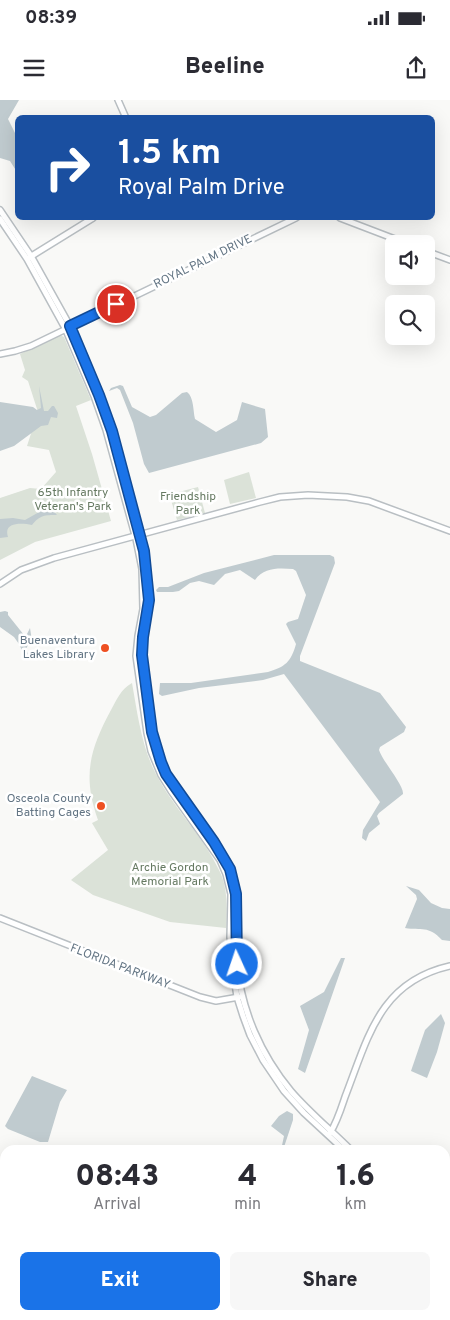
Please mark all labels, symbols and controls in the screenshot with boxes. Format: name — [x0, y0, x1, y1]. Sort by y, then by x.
text: 08:39 — [25, 6, 77, 30]
icon: menu — [20, 54, 48, 82]
text: Beeline — [185, 54, 265, 81]
icon: share — [402, 54, 430, 82]
text: 1.5 km — [118, 132, 221, 176]
icon: right — [35, 135, 100, 200]
text: Royal Palm Drive — [118, 175, 285, 202]
street label: ROYAL PALM DRIVE — [151, 231, 255, 293]
map controls — [385, 235, 435, 345]
button: sound — [385, 235, 435, 285]
pin — [95, 283, 137, 325]
icon: arrive — [102, 290, 130, 318]
button: search — [385, 295, 435, 345]
park label: 65th Infantry Veteran's Park — [34, 485, 112, 515]
park label: Friendship Park — [160, 489, 216, 519]
place label: Buenaventura Lakes Library — [20, 633, 95, 663]
marker: Buenaventura Lakes Library — [99, 642, 111, 654]
place label: Osceola County Batting Cages — [7, 791, 91, 821]
marker: Osceola County Batting Cages — [95, 800, 107, 812]
park label: Archie Gordon Memorial Park — [131, 860, 209, 890]
position arrow — [210, 937, 262, 989]
street label: FLORIDA PARKWAY — [68, 941, 173, 994]
text: 08:43 — [75, 1159, 159, 1196]
text: 4 — [238, 1159, 257, 1196]
text: 1.6 — [336, 1159, 375, 1196]
text: Arrival — [93, 1195, 141, 1215]
text: min — [234, 1195, 261, 1215]
text: km — [344, 1195, 367, 1215]
button: Exit — [20, 1252, 220, 1310]
button: Share — [230, 1252, 430, 1310]

